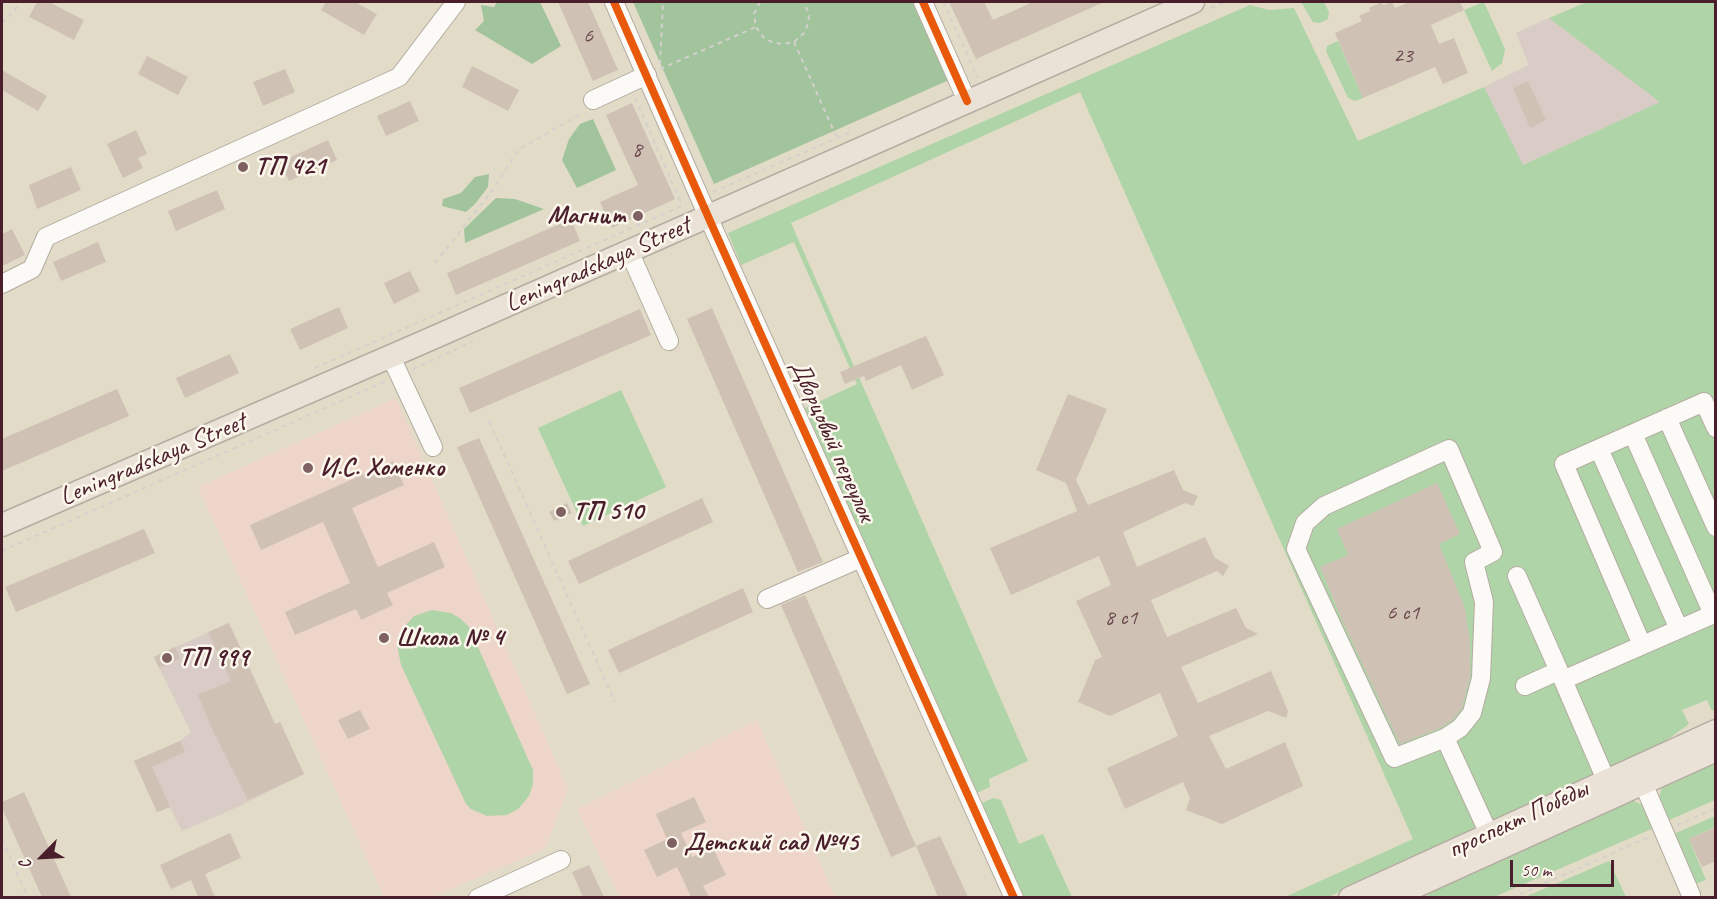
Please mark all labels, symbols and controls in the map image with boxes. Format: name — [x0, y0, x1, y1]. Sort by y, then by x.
house number: 6 — [583, 23, 593, 49]
house number: 23 — [1393, 43, 1413, 69]
house number: 8 — [632, 137, 642, 163]
place label: ТП 421 — [255, 151, 326, 183]
marker: ТП 421 — [236, 160, 250, 174]
place label: Магнит — [547, 200, 626, 232]
marker: Магнит — [631, 209, 645, 223]
street label: Leningradskaya Street — [501, 210, 695, 320]
street label: Дворцовый переулок — [782, 355, 882, 527]
street label: Leningradskaya Street — [55, 407, 251, 513]
place label: И.С. Хоменко — [320, 452, 445, 484]
marker: И.С. Хоменко — [301, 461, 315, 475]
place label: ТП 510 — [573, 496, 643, 528]
marker: ТП 510 — [554, 505, 568, 519]
house number: 6 с1 — [1387, 600, 1419, 626]
house number: 8 с1 — [1105, 605, 1137, 631]
place label: Школа № 4 — [396, 622, 504, 654]
marker: Школа № 4 — [377, 631, 391, 645]
place label: ТП 999 — [179, 642, 249, 674]
marker: ТП 999 — [160, 651, 174, 665]
street label: проспект Победы — [1443, 774, 1593, 866]
north arrow — [12, 827, 72, 887]
place label: Детский сад №45 — [684, 827, 858, 859]
marker: Детский сад №45 — [665, 836, 679, 850]
scale bar — [1513, 848, 1616, 886]
text: С — [15, 857, 36, 872]
text: 50 m — [1521, 859, 1552, 881]

